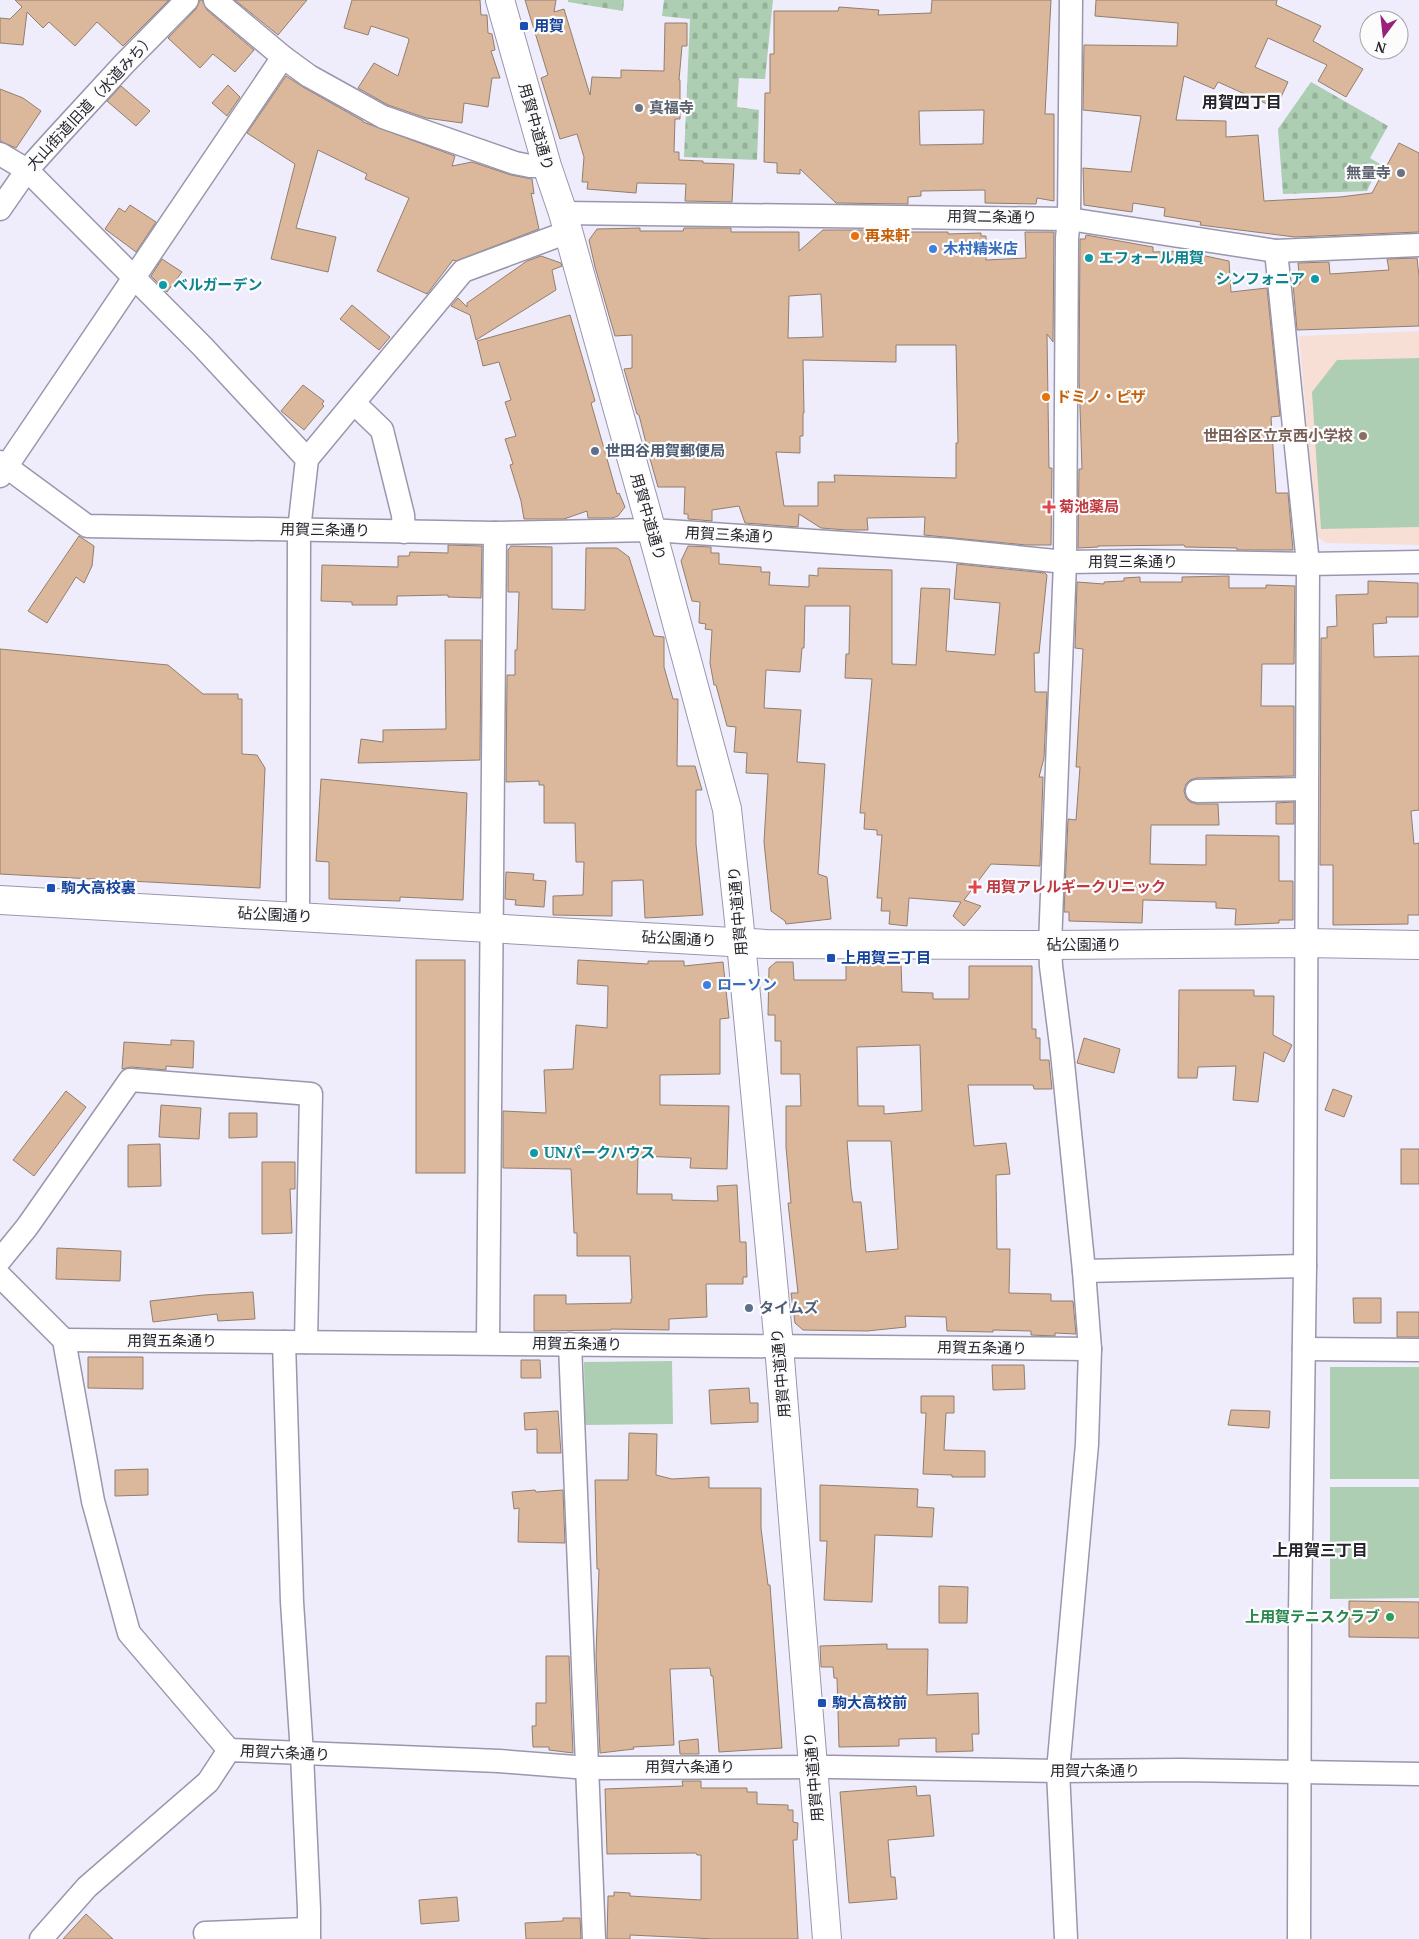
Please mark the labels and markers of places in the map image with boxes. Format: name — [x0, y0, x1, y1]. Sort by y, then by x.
place label: 用賀 — [534, 15, 564, 35]
marker: 用賀 — [518, 20, 530, 32]
place label: 真福寺 — [649, 97, 694, 117]
marker: 真福寺 — [633, 102, 645, 114]
place label: 無量寺 — [1346, 162, 1391, 182]
marker: 無量寺 — [1395, 167, 1407, 179]
place label: 再来軒 — [865, 225, 910, 245]
marker: 再来軒 — [849, 230, 861, 242]
place label: 木村精米店 — [943, 238, 1018, 258]
marker: 木村精米店 — [927, 243, 939, 255]
place label: エフォール用賀 — [1099, 247, 1204, 267]
marker: エフォール用賀 — [1083, 252, 1095, 264]
place label: シンフォニア — [1215, 268, 1305, 288]
marker: シンフォニア — [1309, 273, 1321, 285]
place label: ベルガーデン — [173, 274, 263, 294]
marker: ベルガーデン — [157, 279, 169, 291]
place label: ドミノ・ピザ — [1056, 386, 1146, 406]
marker: ドミノ・ピザ — [1040, 391, 1052, 403]
place label: 世田谷区立京西小学校 — [1203, 425, 1353, 445]
marker: 世田谷区立京西小学校 — [1357, 430, 1369, 442]
place label: 世田谷用賀郵便局 — [605, 440, 725, 460]
marker: 世田谷用賀郵便局 — [589, 445, 601, 457]
place label: 菊池薬局 — [1059, 496, 1119, 516]
marker: 菊池薬局 — [1043, 501, 1055, 513]
place label: 用賀アレルギークリニック — [986, 876, 1166, 896]
place label: 駒大高校裏 — [61, 877, 136, 897]
marker: 用賀アレルギークリニック — [968, 880, 982, 894]
marker: 駒大高校裏 — [45, 882, 57, 894]
place label: 上用賀三丁目 — [841, 947, 931, 967]
marker: 上用賀三丁目 — [825, 952, 837, 964]
place label: ローソン — [717, 974, 777, 994]
marker: ローソン — [701, 979, 713, 991]
place label: UNパークハウス — [544, 1142, 655, 1162]
marker: UNパークハウス — [528, 1147, 540, 1159]
place label: タイムズ — [759, 1297, 819, 1317]
marker: タイムズ — [743, 1302, 755, 1314]
place label: 上用賀テニスクラブ — [1245, 1606, 1380, 1626]
marker: 上用賀テニスクラブ — [1384, 1611, 1396, 1623]
place label: 駒大高校前 — [832, 1692, 907, 1712]
marker: 駒大高校前 — [816, 1697, 828, 1709]

